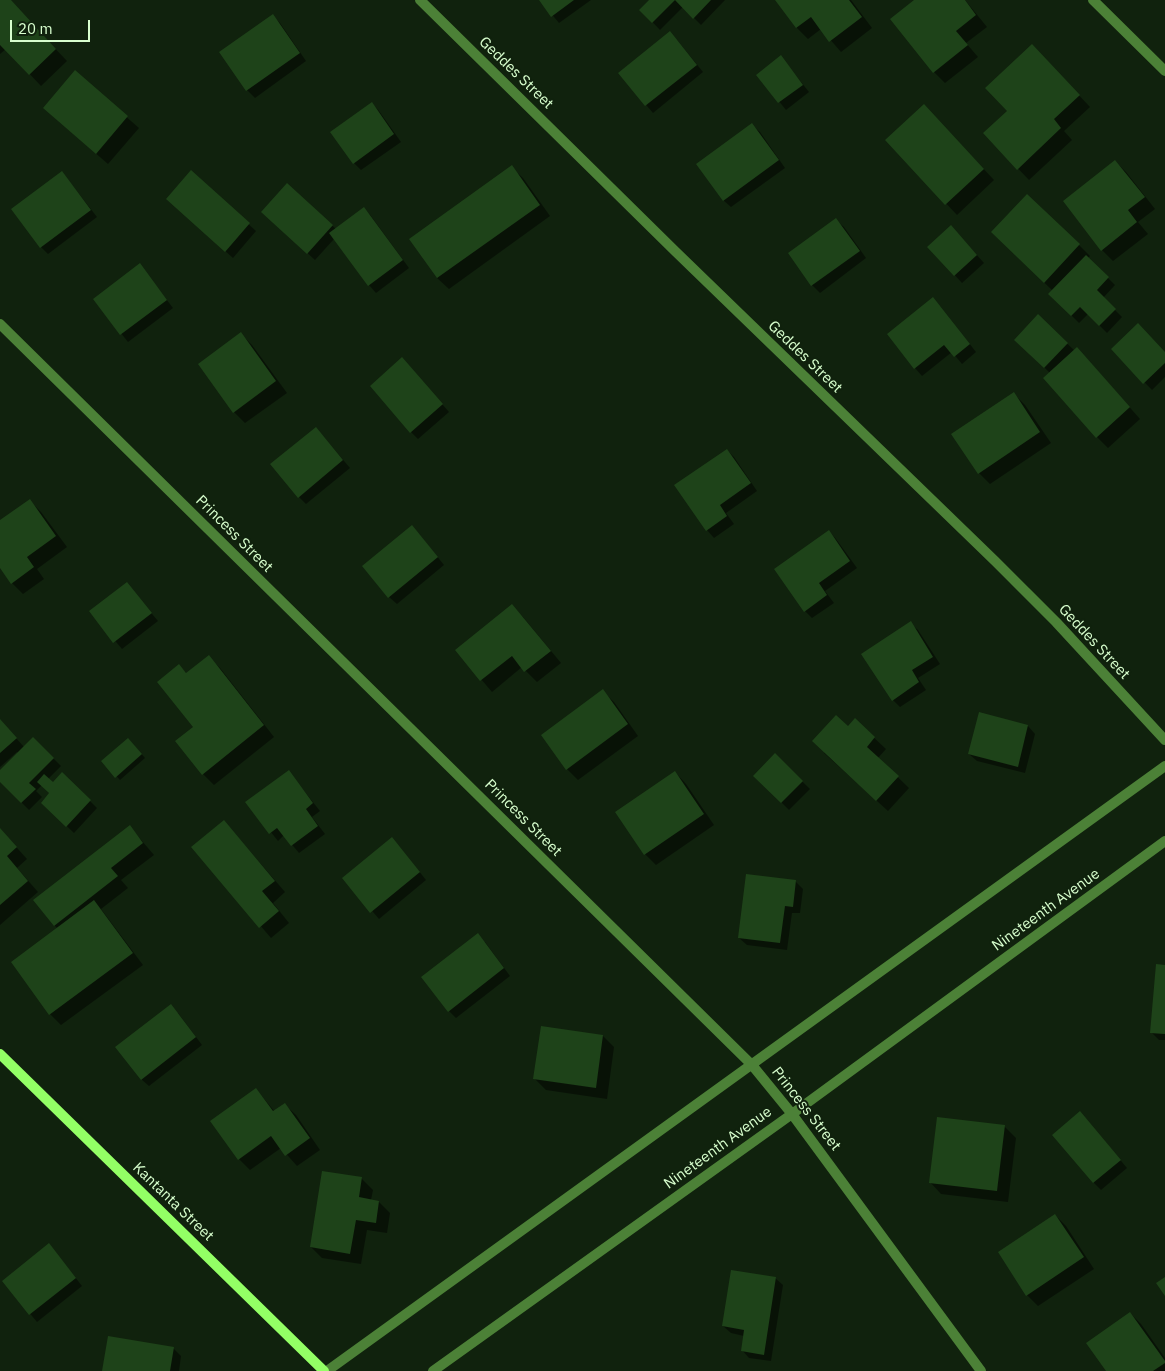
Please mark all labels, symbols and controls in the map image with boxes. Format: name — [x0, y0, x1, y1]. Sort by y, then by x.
scale bar — [12, 10, 92, 42]
text: 20 m — [18, 19, 53, 38]
street label: Geddes Street — [475, 33, 557, 113]
street label: Geddes Street — [764, 317, 846, 397]
street label: Princess Street — [192, 492, 276, 576]
street label: Geddes Street — [1055, 601, 1133, 683]
street label: Princess Street — [481, 776, 565, 860]
street label: Nineteenth Avenue — [989, 865, 1103, 955]
street label: Princess Street — [768, 1063, 844, 1155]
street label: Nineteenth Avenue — [661, 1103, 775, 1193]
street label: Kantanta Street — [129, 1159, 217, 1245]

